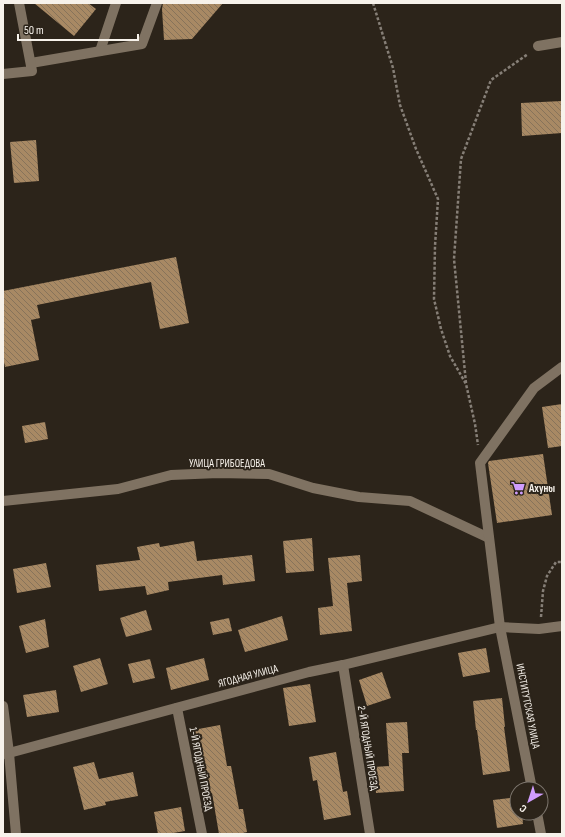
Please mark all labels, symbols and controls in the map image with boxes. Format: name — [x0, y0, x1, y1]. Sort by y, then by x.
scale bar — [18, 16, 138, 42]
text: 50 m — [24, 23, 44, 38]
street label: УЛИЦА ГРИБОЕДОВА — [189, 457, 265, 470]
supermarket icon: Ахуны — [510, 480, 526, 496]
place label: Ахуны — [528, 482, 555, 495]
street label: ЯГОДНАЯ УЛИЦА — [217, 662, 280, 690]
street label: ИНСТИТУТСКАЯ УЛИЦА — [513, 662, 543, 750]
street label: 2-Й ЯГОДНЫЙ ПРОЕЗД — [355, 705, 382, 792]
street label: 1-Й ЯГОДНЫЙ ПРОЕЗД — [187, 726, 217, 813]
north arrow — [509, 781, 549, 821]
text: С — [516, 801, 529, 815]

